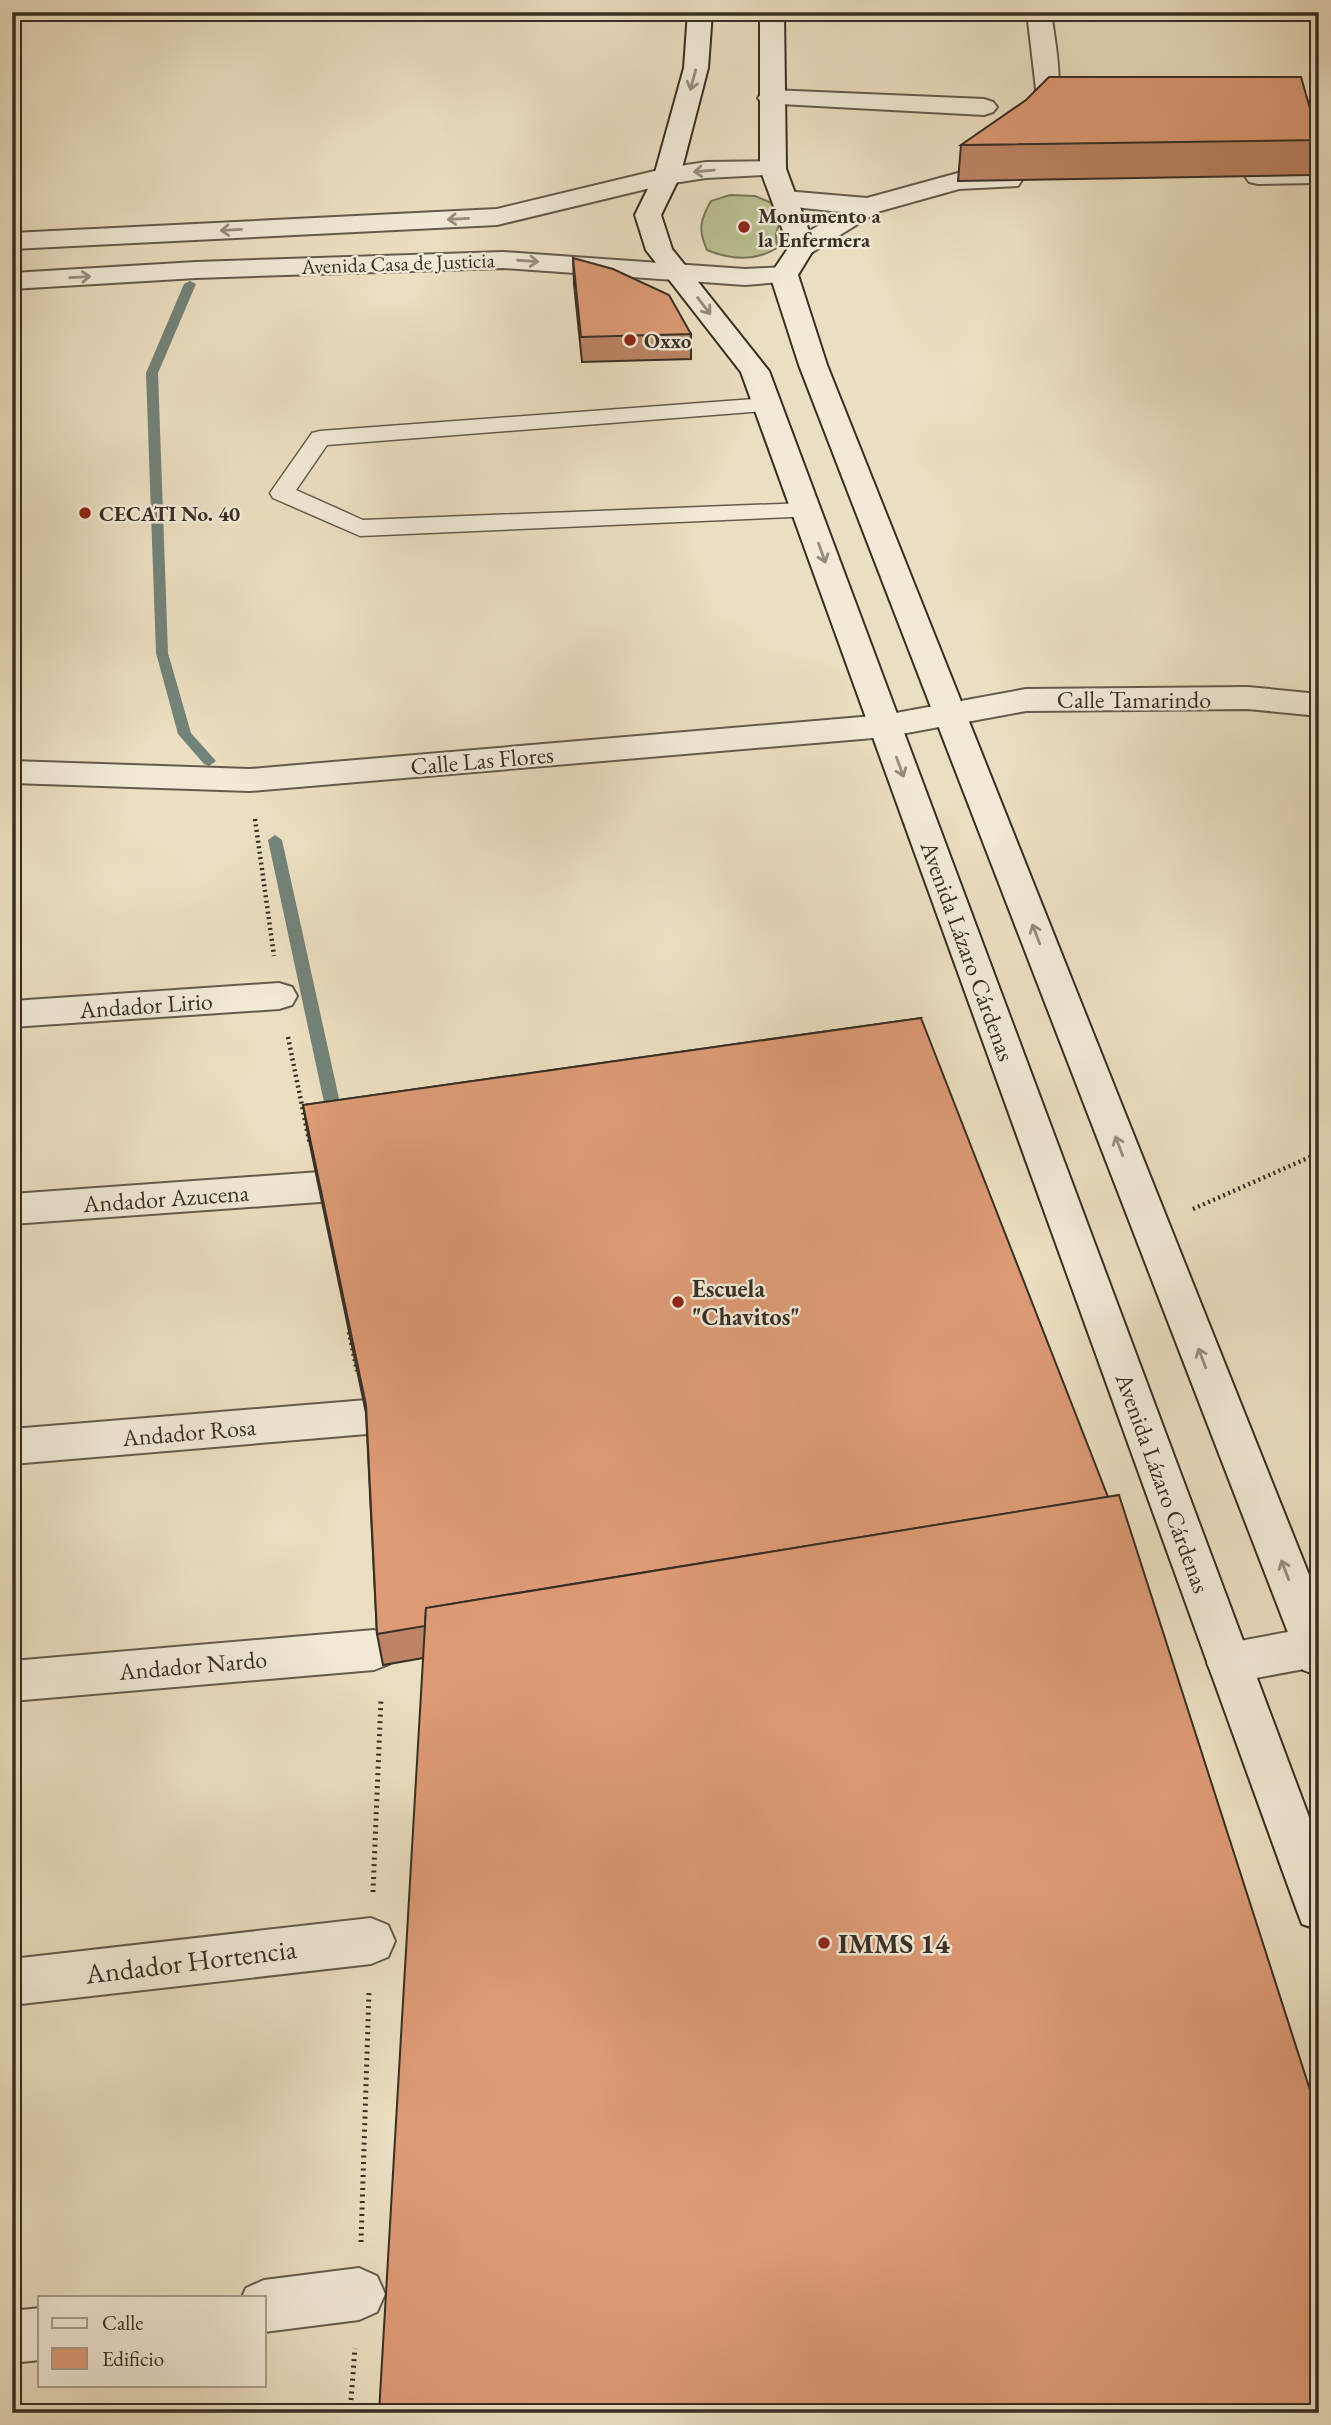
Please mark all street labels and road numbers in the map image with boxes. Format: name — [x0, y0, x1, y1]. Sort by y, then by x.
street label: Avenida Casa de Justicia — [300, 246, 496, 280]
street label: Calle Tamarindo — [1057, 684, 1211, 715]
street label: Calle Las Flores — [409, 738, 555, 782]
street label: Avenida Lázaro Cárdenas — [913, 836, 1022, 1065]
street label: Andador Lirio — [77, 985, 214, 1025]
street label: Andador Azucena — [81, 1177, 251, 1219]
street label: Avenida Lázaro Cárdenas — [1108, 1368, 1217, 1597]
street label: Andador Rosa — [120, 1411, 258, 1453]
street label: Andador Nardo — [117, 1643, 268, 1687]
street label: Andador Hortencia — [82, 1930, 299, 1992]

